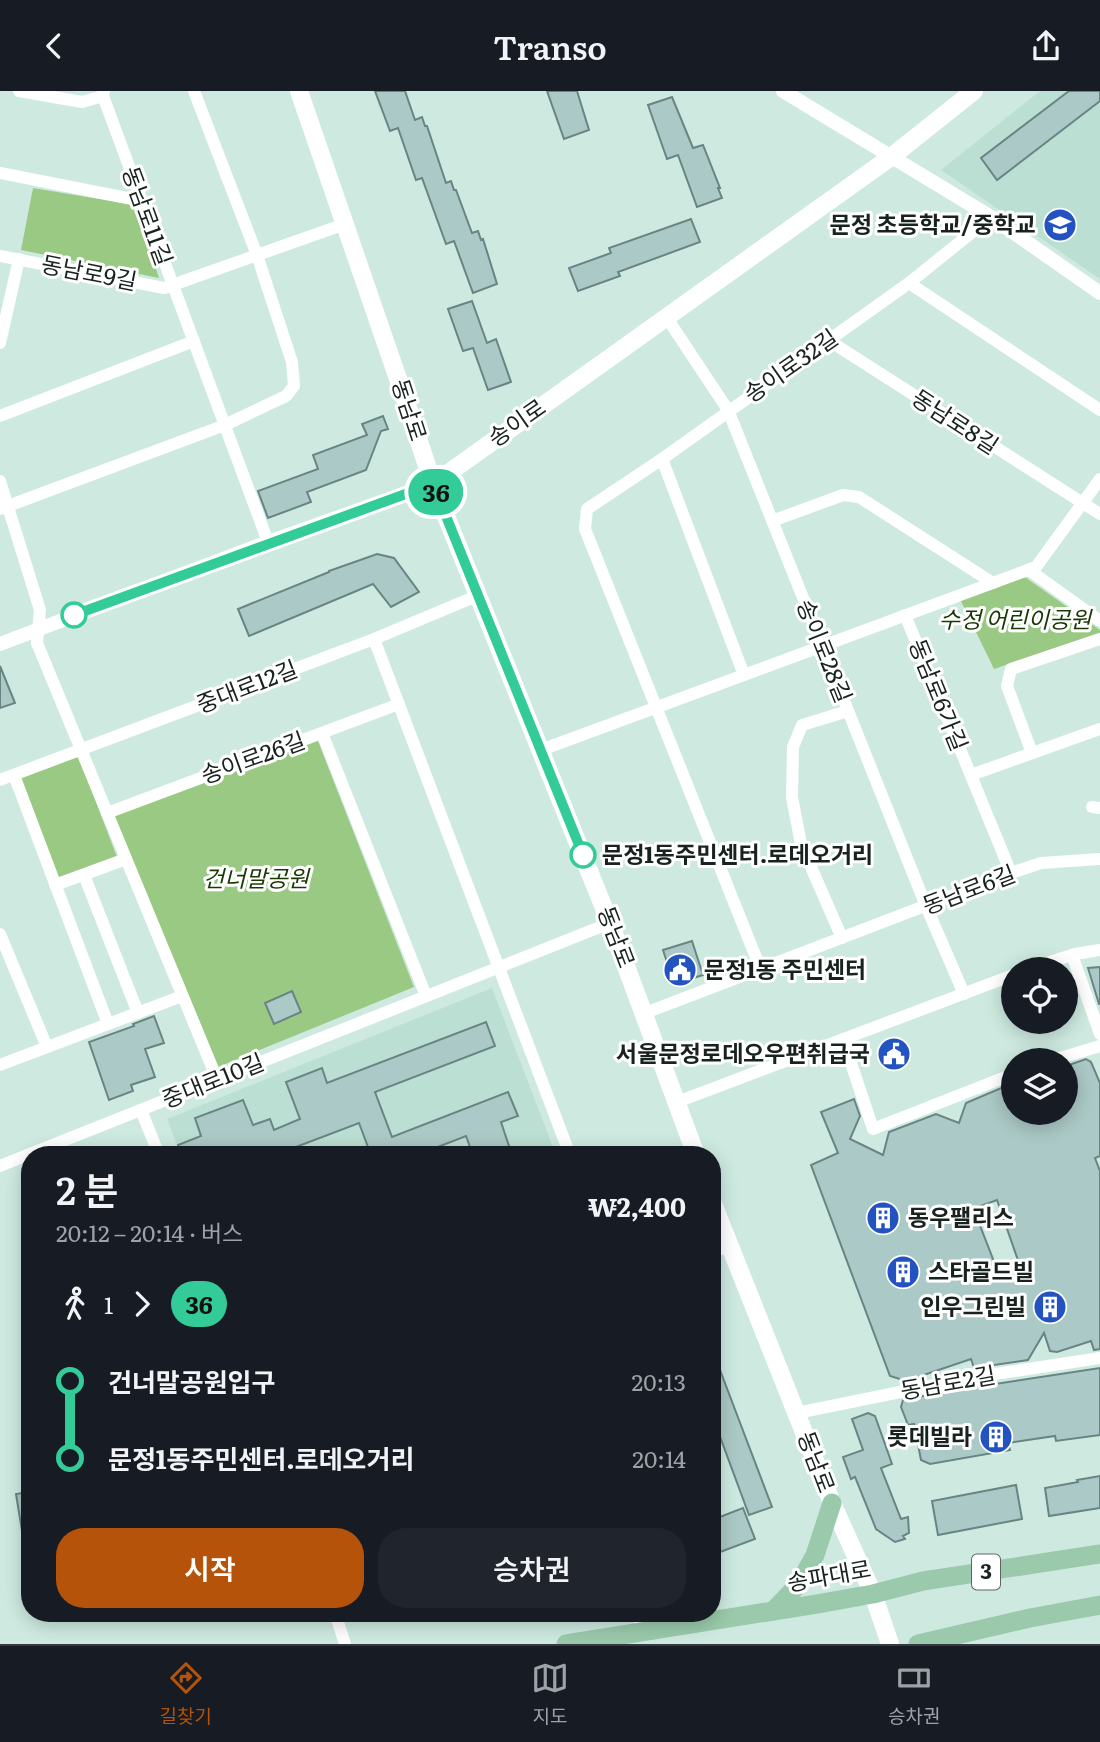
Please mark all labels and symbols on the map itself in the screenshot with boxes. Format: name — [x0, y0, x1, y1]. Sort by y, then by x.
street label: 동남로11길 — [115, 161, 183, 270]
place label: 문정 초등학교/중학교 — [830, 206, 1036, 240]
school or university icon: 문정 초등학교/중학교 — [1041, 206, 1079, 244]
street label: 동남로9길 — [39, 245, 140, 297]
street label: 송이로32길 — [736, 319, 844, 409]
street label: 동남로 — [385, 374, 437, 445]
street label: 동남로8길 — [906, 380, 1006, 461]
street label: 송이로 — [480, 389, 552, 453]
line badge: 36 — [404, 469, 467, 515]
street label: 송이로28길 — [790, 593, 862, 707]
park label: 수정 어린이공원 — [939, 601, 1093, 635]
unlabelled marker — [61, 602, 87, 628]
street label: 동남로6가길 — [902, 633, 978, 755]
street label: 중대로12길 — [191, 650, 302, 720]
street label: 송이로26길 — [195, 722, 309, 791]
place label: 문정1동주민센터.로데오거리 — [602, 836, 873, 870]
marker: 문정1동주민센터.로데오거리 — [570, 842, 596, 868]
street label: 동남로6길 — [917, 855, 1020, 921]
park label: 건너말공원 — [203, 860, 311, 894]
street label: 동남로 — [591, 901, 645, 972]
public building icon: 문정1동 주민센터 — [661, 951, 699, 989]
place label: 문정1동 주민센터 — [704, 951, 866, 985]
place label: 서울문정로데오우편취급국 — [616, 1035, 870, 1069]
public building icon: 서울문정로데오우편취급국 — [875, 1035, 913, 1073]
street label: 중대로10길 — [156, 1043, 268, 1115]
building icon: 동우팰리스 — [864, 1199, 902, 1237]
place label: 동우팰리스 — [908, 1199, 1014, 1233]
building icon: 스타골드빌 — [884, 1253, 922, 1291]
place label: 스타골드빌 — [928, 1253, 1034, 1287]
place label: 인우그린빌 — [920, 1288, 1026, 1322]
building icon: 인우그린빌 — [1031, 1288, 1069, 1326]
street label: 동남로2길 — [897, 1356, 998, 1406]
place label: 롯데빌라 — [887, 1418, 972, 1452]
building icon: 롯데빌라 — [977, 1418, 1015, 1456]
street label: 동남로 — [791, 1426, 845, 1497]
street label: 송파대로 — [784, 1550, 873, 1598]
road number: 3 — [972, 1555, 1000, 1589]

